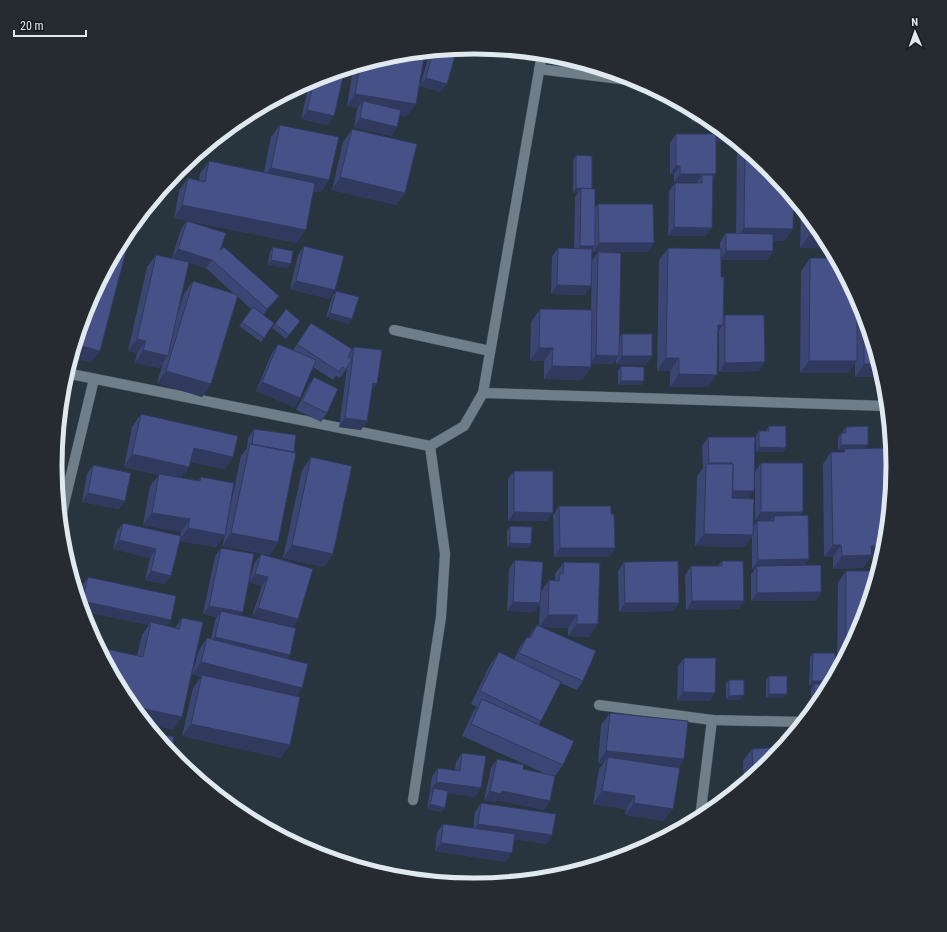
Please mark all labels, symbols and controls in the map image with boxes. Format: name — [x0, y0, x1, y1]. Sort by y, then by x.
scale bar — [14, 12, 86, 38]
north arrow — [895, 12, 935, 52]
text: N — [911, 16, 919, 29]
text: 20 m — [20, 19, 44, 33]

